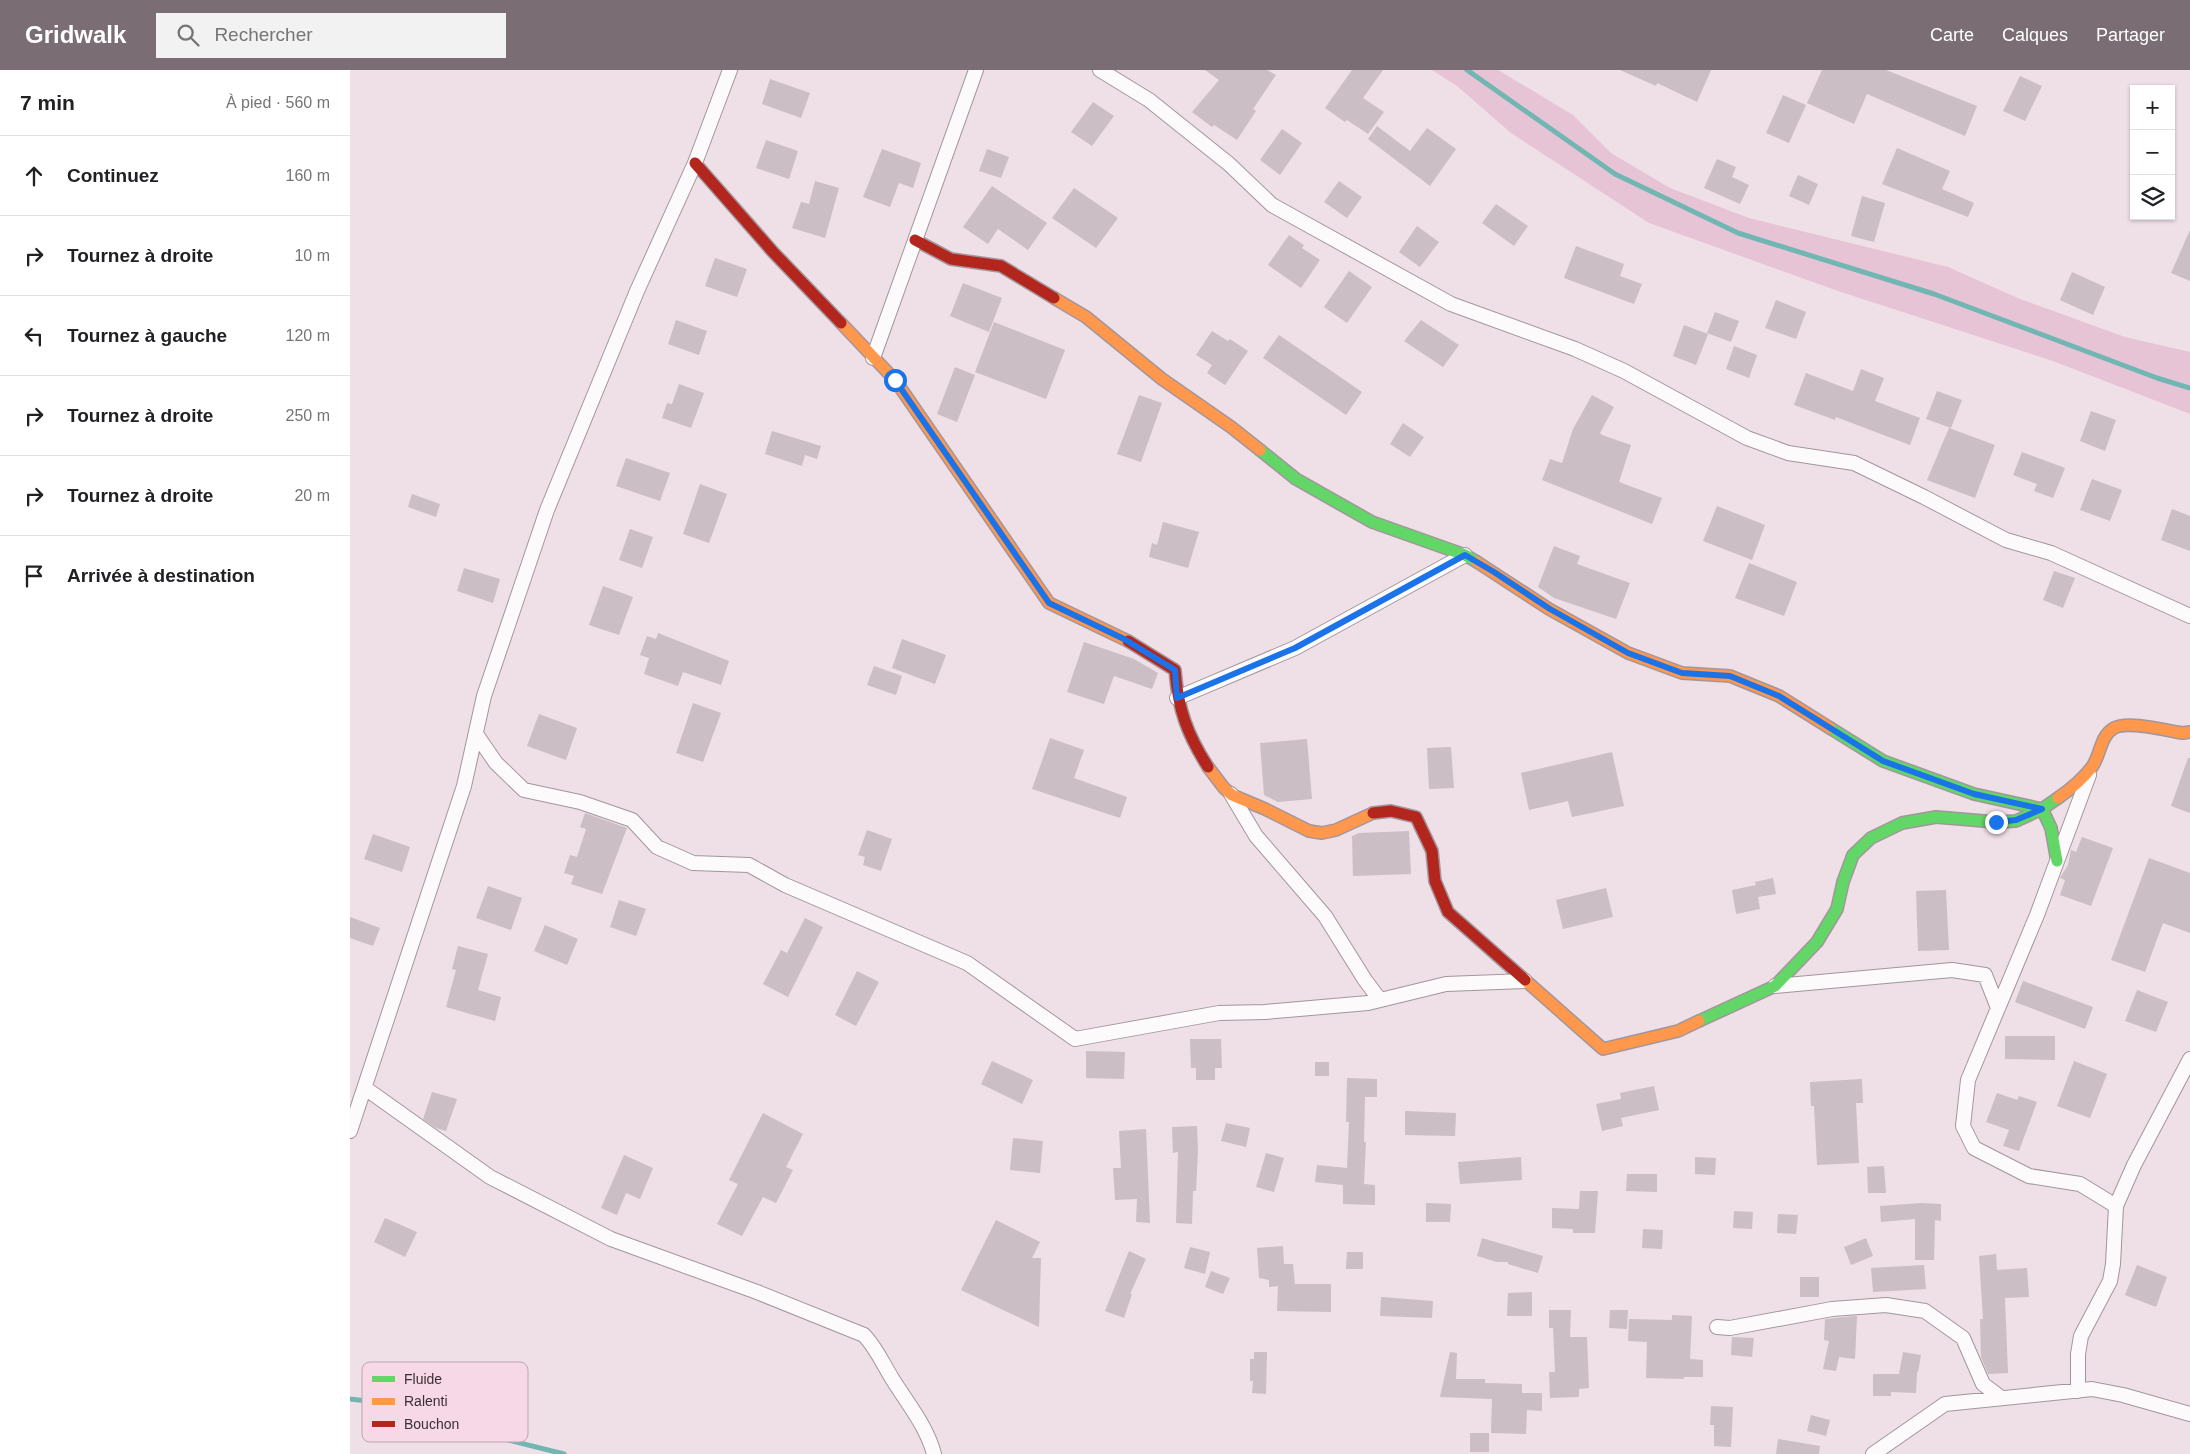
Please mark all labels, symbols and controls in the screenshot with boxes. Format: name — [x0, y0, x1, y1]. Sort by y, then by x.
search box — [156, 13, 506, 58]
text: Gridwalk — [25, 21, 126, 48]
icon: search — [174, 21, 202, 49]
text: Rechercher — [214, 24, 313, 45]
text: Carte — [1930, 25, 1974, 45]
text: Calques — [2002, 25, 2068, 45]
text: Partager — [2096, 25, 2165, 45]
map controls — [2130, 85, 2175, 220]
button: + — [2130, 85, 2175, 130]
text: 7 min — [20, 91, 75, 114]
text: À pied · 560 m — [226, 94, 330, 111]
button: − — [2130, 130, 2175, 175]
icon: ahead — [20, 162, 48, 190]
text: Continuez — [67, 165, 159, 186]
text: 160 m — [286, 167, 330, 184]
button: layers — [2130, 175, 2175, 220]
icon: right — [20, 242, 48, 270]
text: Tournez à droite — [67, 245, 213, 266]
text: 10 m — [294, 247, 330, 264]
icon: left — [20, 322, 48, 350]
text: Tournez à gauche — [67, 325, 227, 346]
text: 120 m — [286, 327, 330, 344]
route start — [884, 369, 907, 392]
icon: right — [20, 402, 48, 430]
text: Tournez à droite — [67, 405, 213, 426]
text: 250 m — [286, 407, 330, 424]
icon: right — [20, 482, 48, 510]
text: Tournez à droite — [67, 485, 213, 506]
text: 20 m — [294, 487, 330, 504]
icon: arrive — [20, 562, 48, 590]
text: Arrivée à destination — [67, 565, 255, 586]
route end — [1985, 811, 2008, 834]
legend — [362, 1362, 528, 1442]
text: Fluide — [404, 1371, 442, 1387]
text: Ralenti — [404, 1393, 448, 1409]
text: Bouchon — [404, 1416, 459, 1432]

